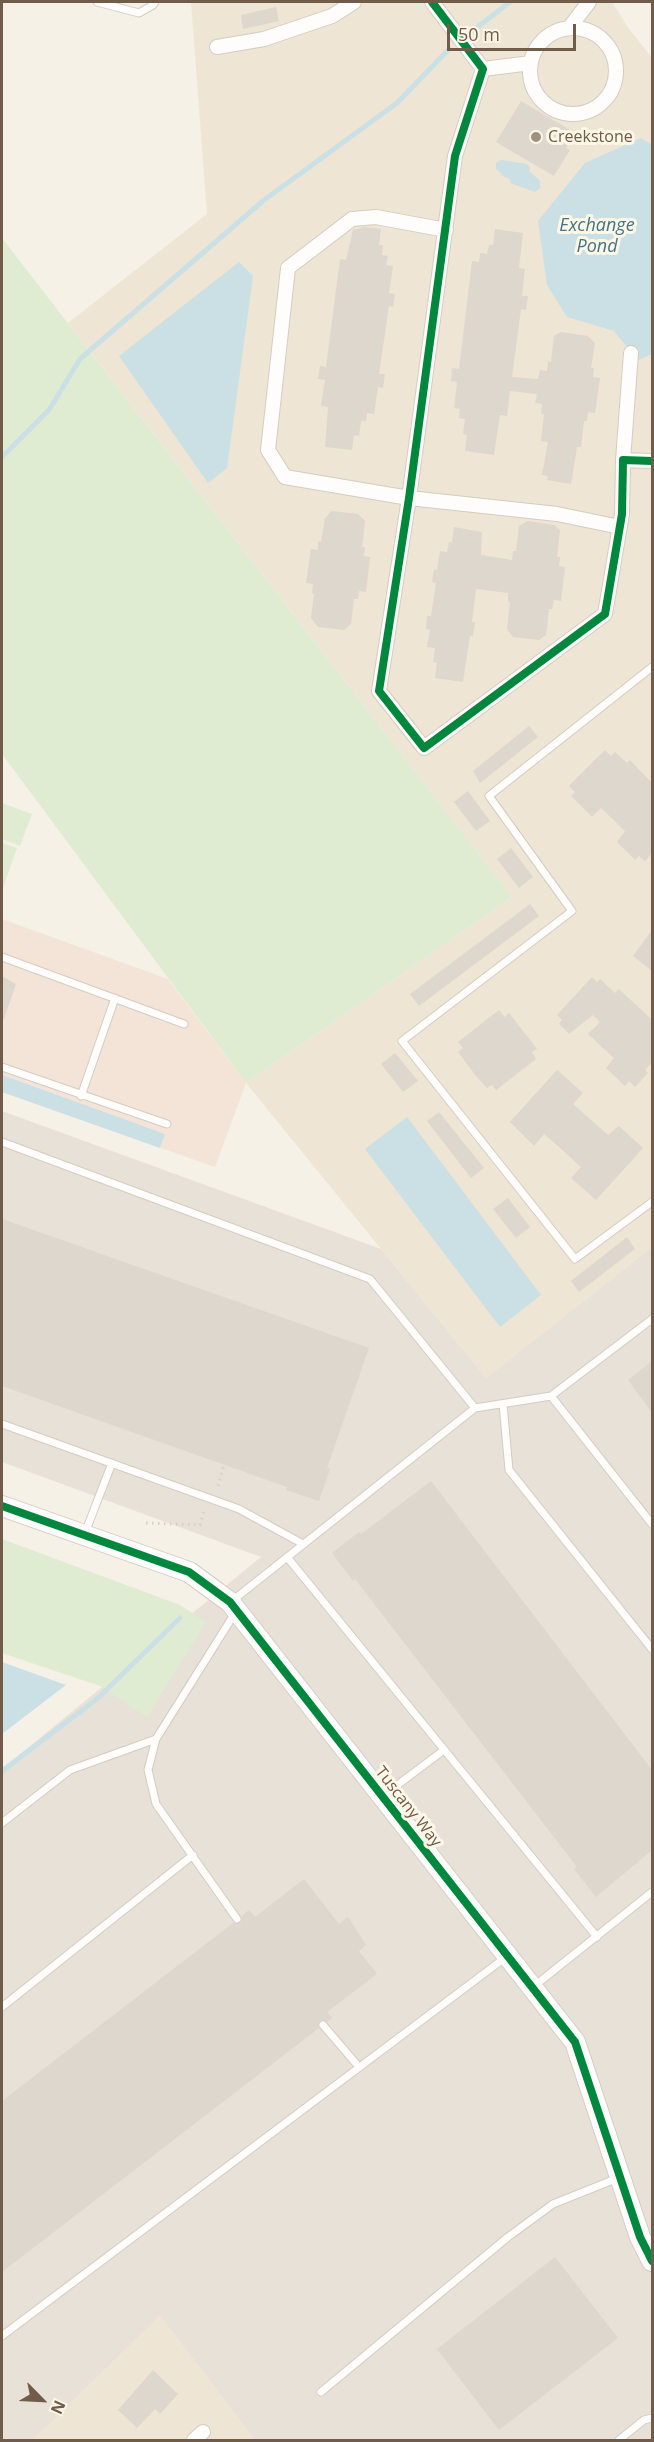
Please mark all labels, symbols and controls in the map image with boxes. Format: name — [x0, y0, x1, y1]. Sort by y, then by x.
scale bar — [450, 12, 579, 50]
text: 50 m — [458, 22, 500, 46]
place label: Creekstone — [548, 127, 633, 147]
marker: Creekstone — [529, 130, 543, 144]
water label: Exchange Pond — [559, 215, 635, 258]
street label: Tuscany Way — [371, 1763, 445, 1851]
north arrow — [12, 2370, 72, 2430]
text: N — [46, 2397, 71, 2418]

